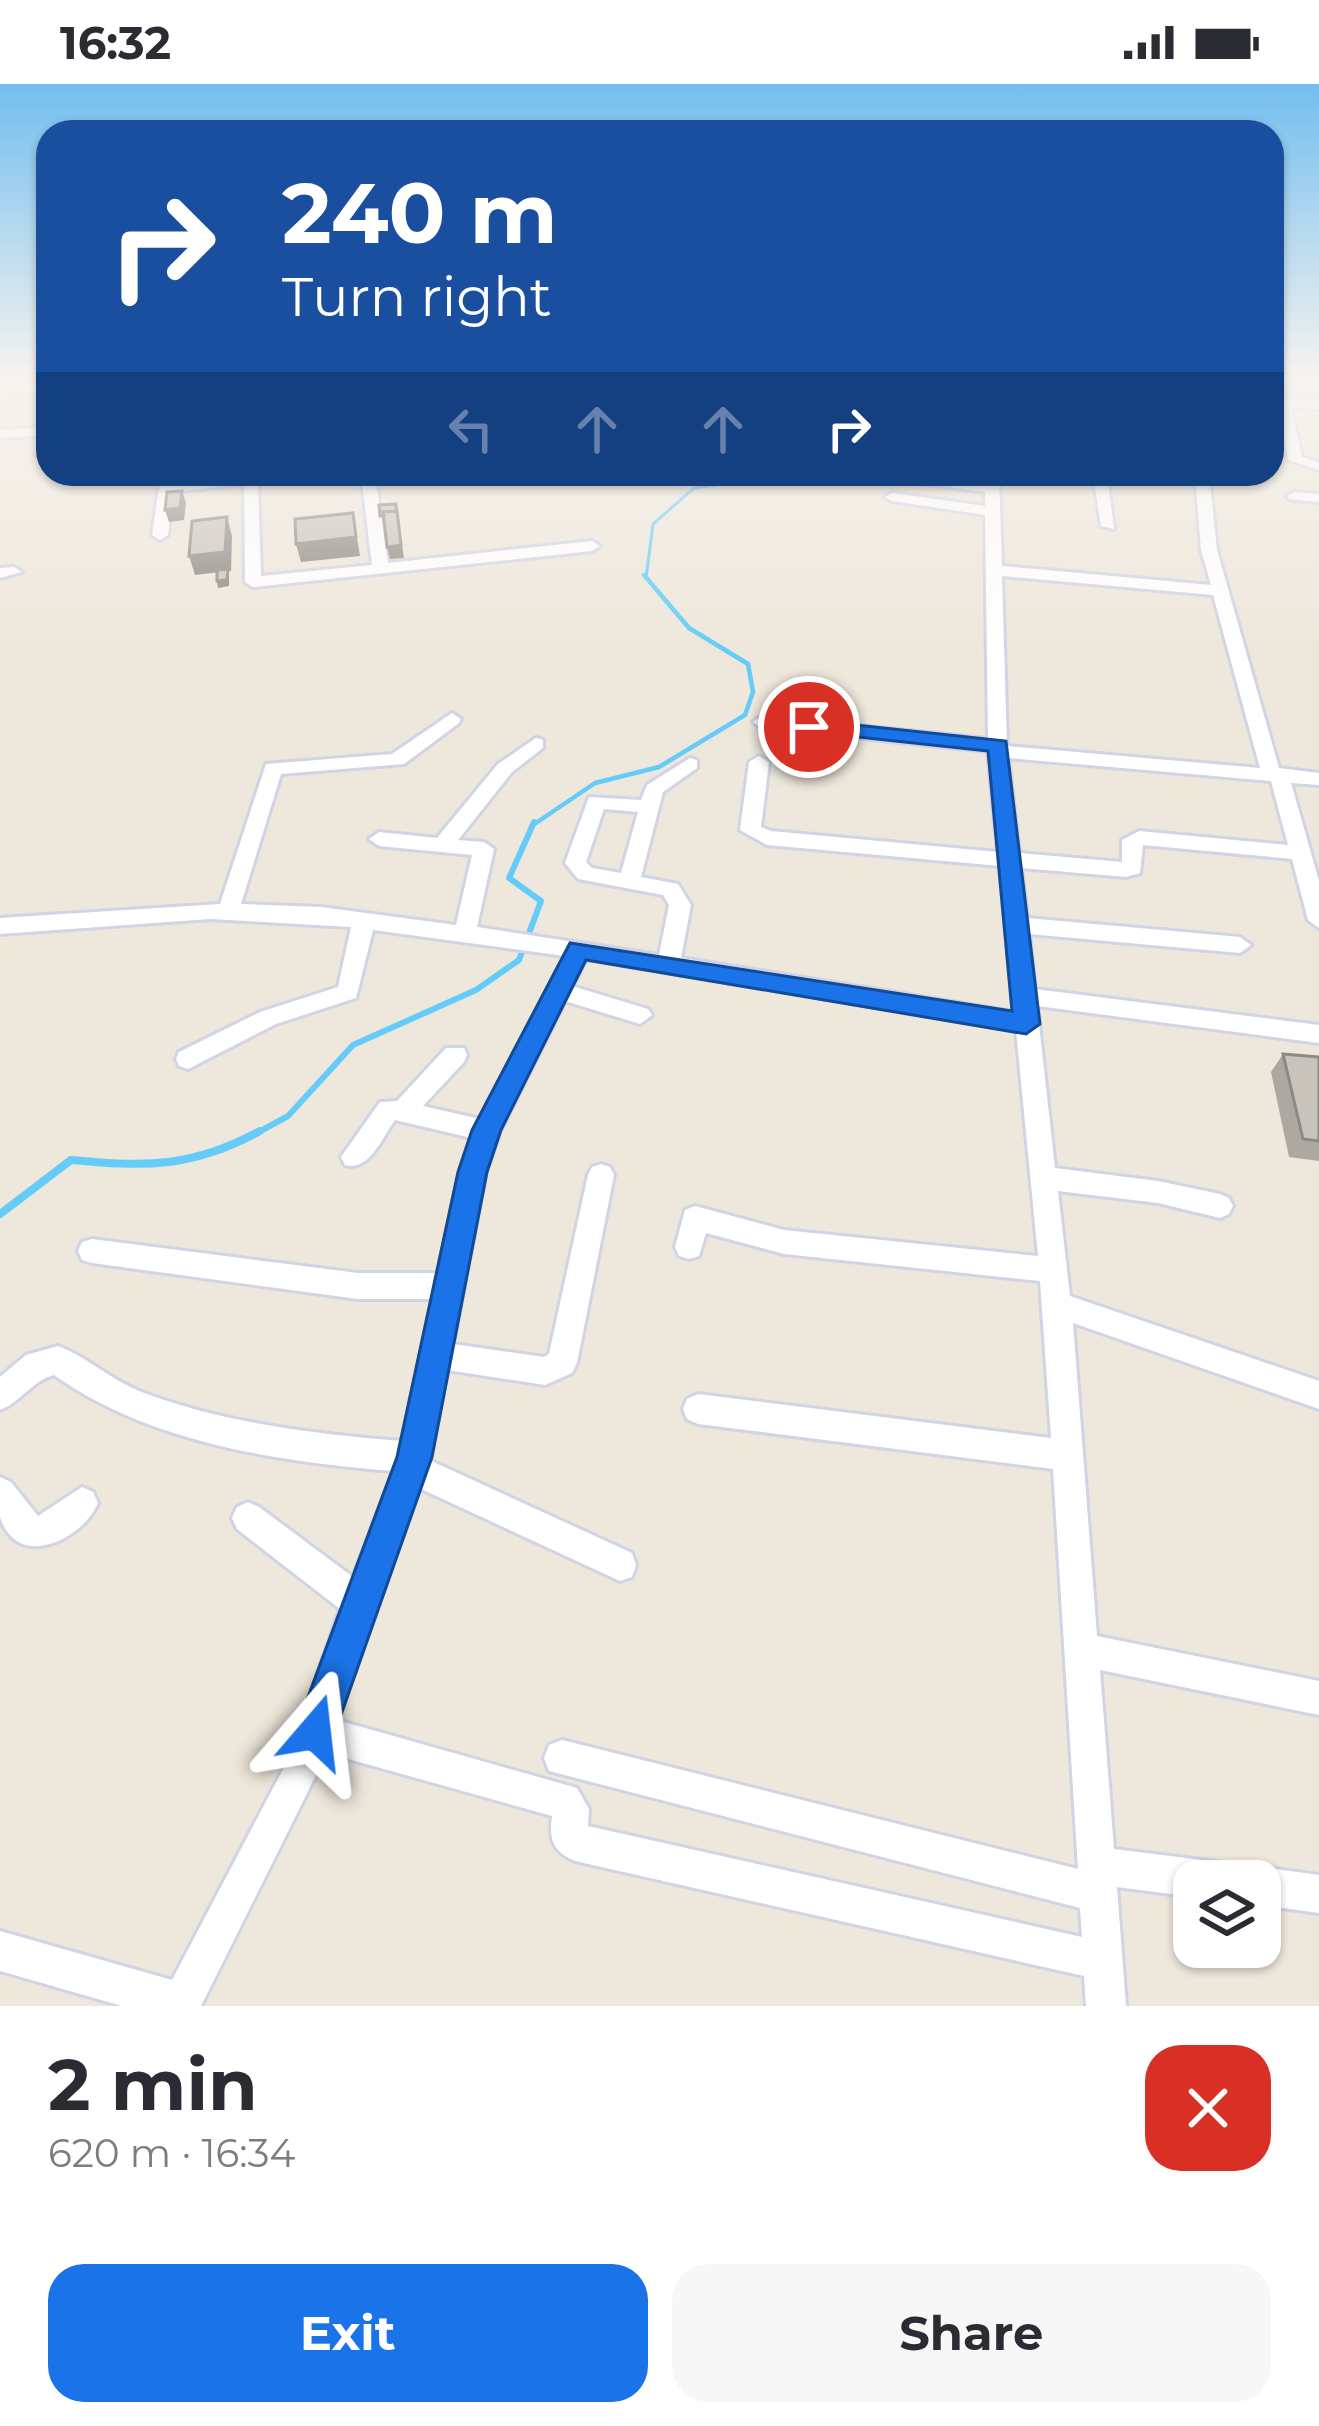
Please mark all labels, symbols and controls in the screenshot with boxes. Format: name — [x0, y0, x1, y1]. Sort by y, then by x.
text: 16:32 — [60, 15, 171, 70]
text: 240 m — [282, 162, 558, 264]
icon: right — [84, 168, 240, 324]
text: Turn right — [282, 264, 552, 330]
icon: left — [438, 396, 504, 462]
icon: ahead — [564, 396, 630, 462]
icon: ahead — [690, 396, 756, 462]
icon: right — [816, 396, 882, 462]
pin — [758, 676, 860, 778]
icon: arrive — [776, 694, 842, 760]
position arrow — [252, 1669, 378, 1795]
map controls — [1173, 1860, 1281, 1968]
button: layers — [1173, 1860, 1281, 1968]
text: 2 min — [48, 2040, 258, 2128]
button: close — [1145, 2045, 1271, 2171]
text: 620 m · 16:34 — [48, 2129, 295, 2177]
button: Exit — [48, 2264, 648, 2402]
button: Share — [672, 2264, 1271, 2402]

